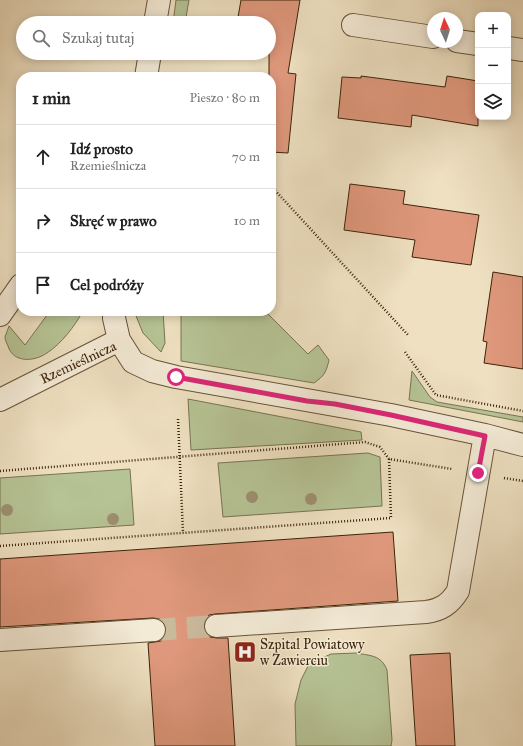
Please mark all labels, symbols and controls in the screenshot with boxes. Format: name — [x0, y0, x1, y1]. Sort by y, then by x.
north arrow — [427, 12, 463, 48]
map controls — [475, 12, 511, 120]
button: + — [475, 12, 511, 48]
search box — [16, 16, 276, 60]
icon: search — [30, 27, 52, 49]
text: Szukaj tutaj — [62, 29, 134, 47]
button: − — [475, 48, 511, 84]
button: layers — [475, 84, 511, 120]
text: 1 min — [32, 88, 71, 109]
text: Pieszo · 80 m — [190, 90, 260, 106]
text: Idź prosto — [70, 140, 133, 158]
icon: ahead — [32, 146, 54, 168]
text: 70 m — [232, 149, 260, 165]
text: Rzemieślnicza — [70, 158, 146, 174]
icon: right — [32, 210, 54, 232]
text: Skręć w prawo — [70, 212, 157, 230]
text: 10 m — [234, 213, 260, 229]
icon: arrive — [32, 274, 54, 296]
text: Cel podróży — [70, 276, 144, 294]
street label: Rzemieślnicza — [37, 337, 119, 388]
route start — [167, 368, 185, 386]
route end — [469, 464, 487, 482]
place label: Szpital Powiatowy w Zawierciu — [260, 636, 365, 669]
hospital icon: Szpital Powiatowy w Zawierciu — [232, 639, 258, 665]

